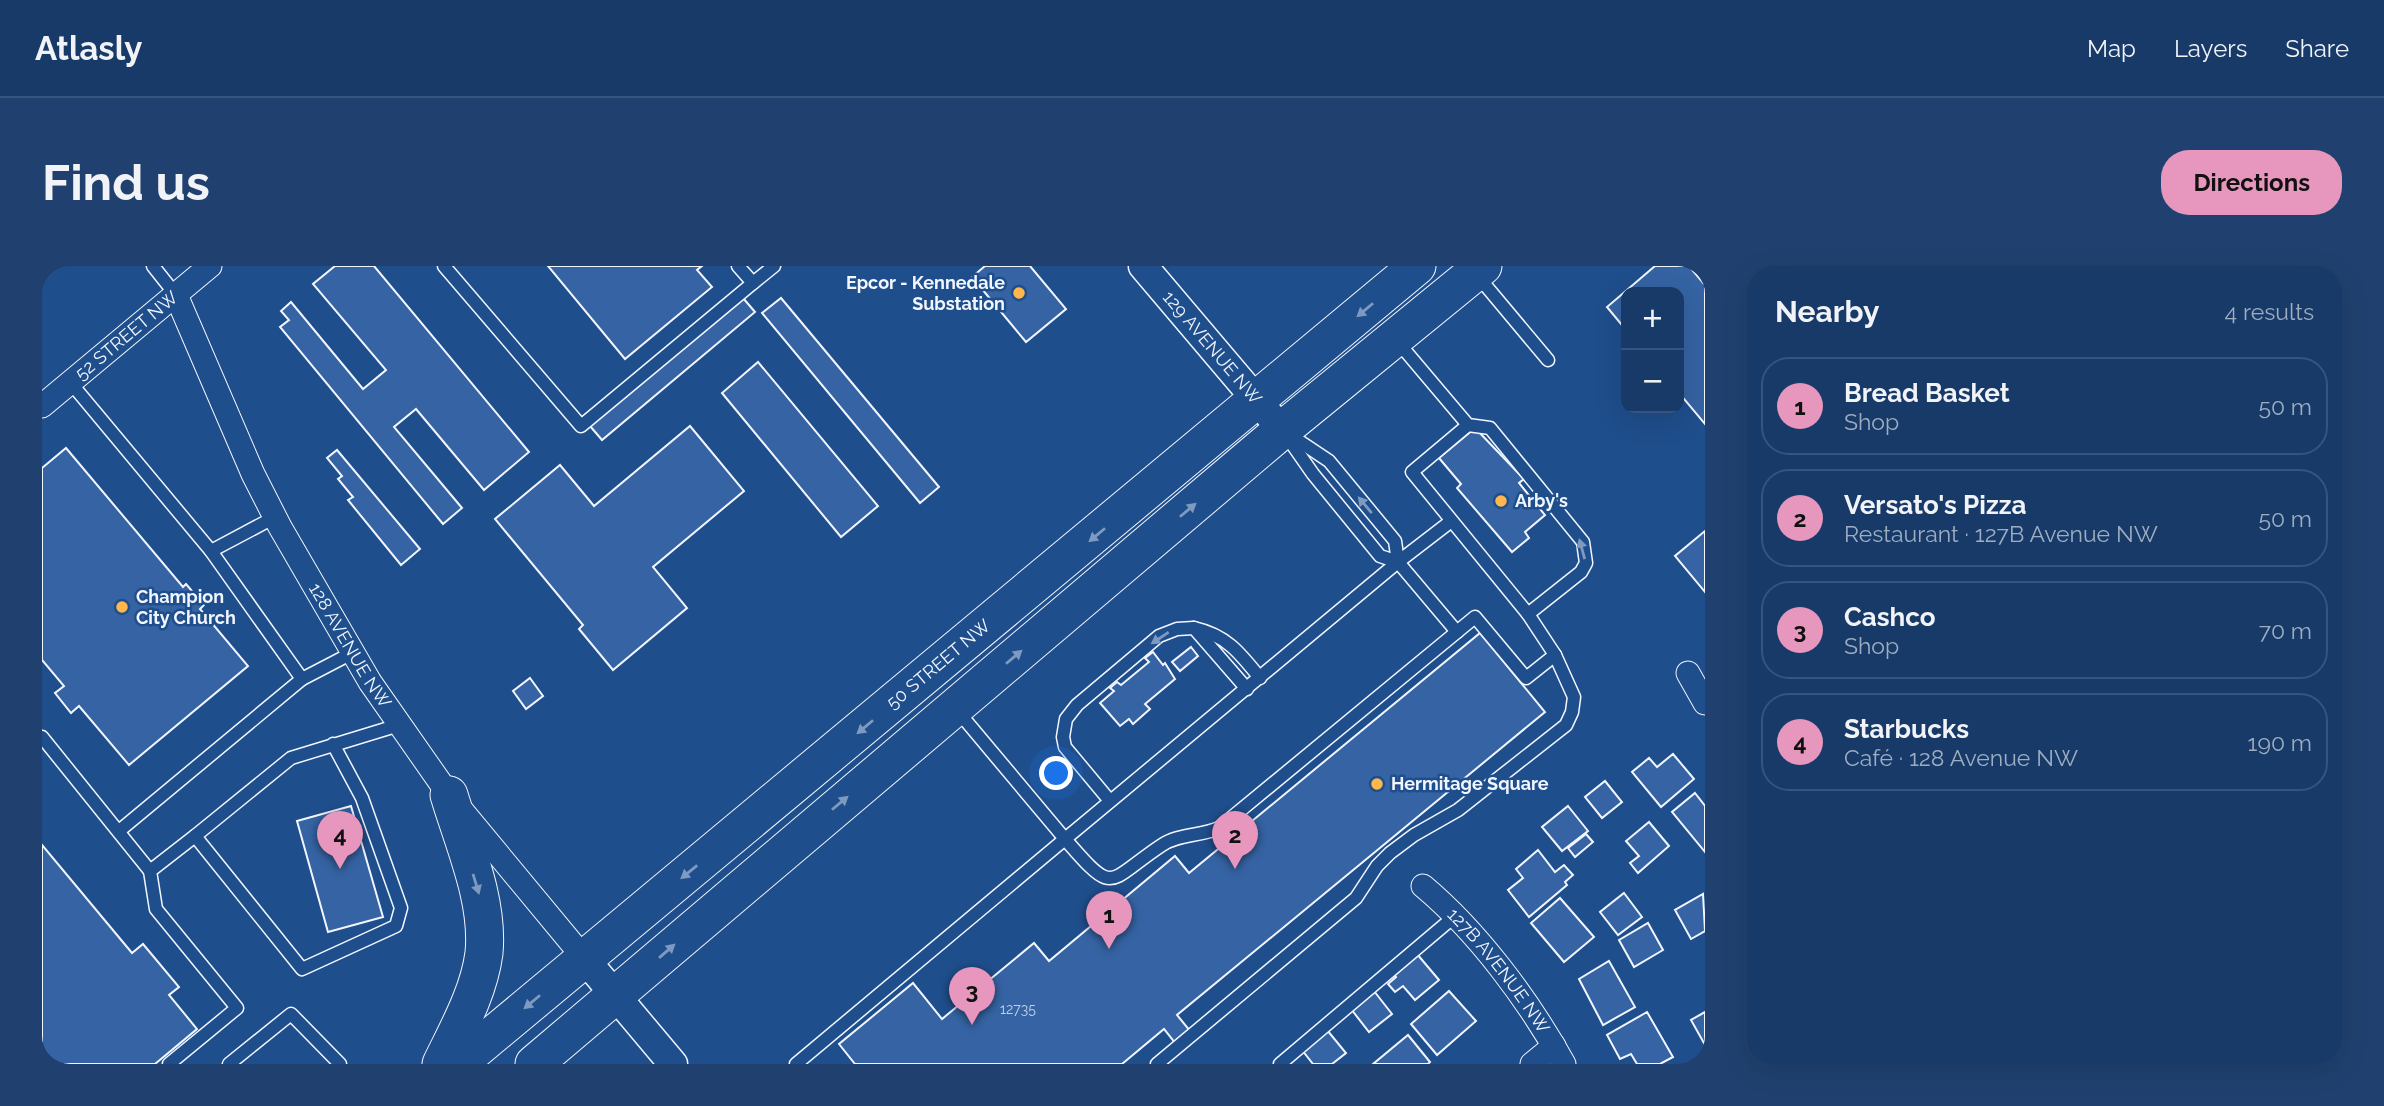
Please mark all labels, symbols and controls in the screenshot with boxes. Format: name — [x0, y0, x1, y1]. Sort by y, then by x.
text: Atlasly — [35, 29, 142, 68]
text: Map — [2087, 34, 2136, 63]
text: Layers — [2174, 34, 2247, 63]
text: Share — [2285, 34, 2349, 63]
button: Directions — [2161, 150, 2342, 215]
text: Find us — [42, 154, 210, 211]
place label: Epcor - Kennedale Substation — [846, 272, 1005, 314]
marker: Epcor - Kennedale Substation — [1011, 285, 1027, 301]
street label: 52 STREET NW — [71, 286, 182, 384]
street label: 129 AVENUE NW — [1159, 286, 1267, 408]
map controls — [1621, 287, 1684, 413]
button: + — [1621, 287, 1684, 350]
text: Nearby — [1775, 294, 1879, 329]
text: 4 results — [2225, 298, 2314, 325]
one-way arrow — [1356, 302, 1374, 318]
button: − — [1621, 350, 1684, 413]
text: Bread Basket — [1844, 378, 2010, 408]
text: 1 — [1794, 393, 1806, 420]
text: 50 m — [2258, 393, 2312, 420]
text: Shop — [1844, 408, 1899, 435]
place label: Arby's — [1515, 490, 1568, 511]
text: Versato's Pizza — [1844, 490, 2026, 520]
marker: Arby's — [1493, 493, 1509, 509]
one-way arrow — [1358, 496, 1373, 513]
one-way arrow — [1179, 503, 1196, 518]
text: 2 — [1794, 505, 1806, 532]
text: 50 m — [2258, 505, 2312, 532]
text: Restaurant · 127B Avenue NW — [1844, 520, 2158, 547]
one-way arrow — [1088, 527, 1105, 542]
one-way arrow — [1576, 537, 1587, 559]
street label: 128 AVENUE NW — [305, 579, 396, 712]
place label: Champion City Church — [136, 586, 236, 628]
marker: Champion City Church — [114, 599, 130, 615]
text: Cashco — [1844, 602, 1936, 632]
street label: 50 STREET NW — [882, 614, 994, 713]
text: 3 — [1794, 617, 1806, 644]
text: 70 m — [2259, 617, 2312, 644]
one-way arrow — [1151, 631, 1169, 645]
text: Shop — [1844, 632, 1899, 659]
one-way arrow — [1005, 650, 1022, 665]
text: Starbucks — [1844, 714, 1969, 744]
one-way arrow — [856, 719, 873, 734]
text: 4 — [1793, 729, 1807, 756]
text: 190 m — [2248, 729, 2312, 756]
text: Café · 128 Avenue NW — [1844, 744, 2078, 771]
your location — [1039, 756, 1073, 790]
place label: Hermitage Square — [1391, 773, 1549, 794]
marker: Hermitage Square — [1369, 776, 1385, 792]
one-way arrow — [831, 796, 848, 811]
pin: 4 — [317, 811, 363, 869]
pin: 2 — [1212, 811, 1258, 869]
one-way arrow — [681, 864, 699, 879]
one-way arrow — [471, 874, 481, 895]
pin: 1 — [1086, 891, 1132, 949]
street label: 127B AVENUE NW — [1444, 904, 1554, 1037]
one-way arrow — [658, 944, 675, 959]
pin: 3 — [949, 967, 995, 1025]
one-way arrow — [523, 995, 541, 1010]
house number: 12735 — [1000, 1001, 1036, 1017]

